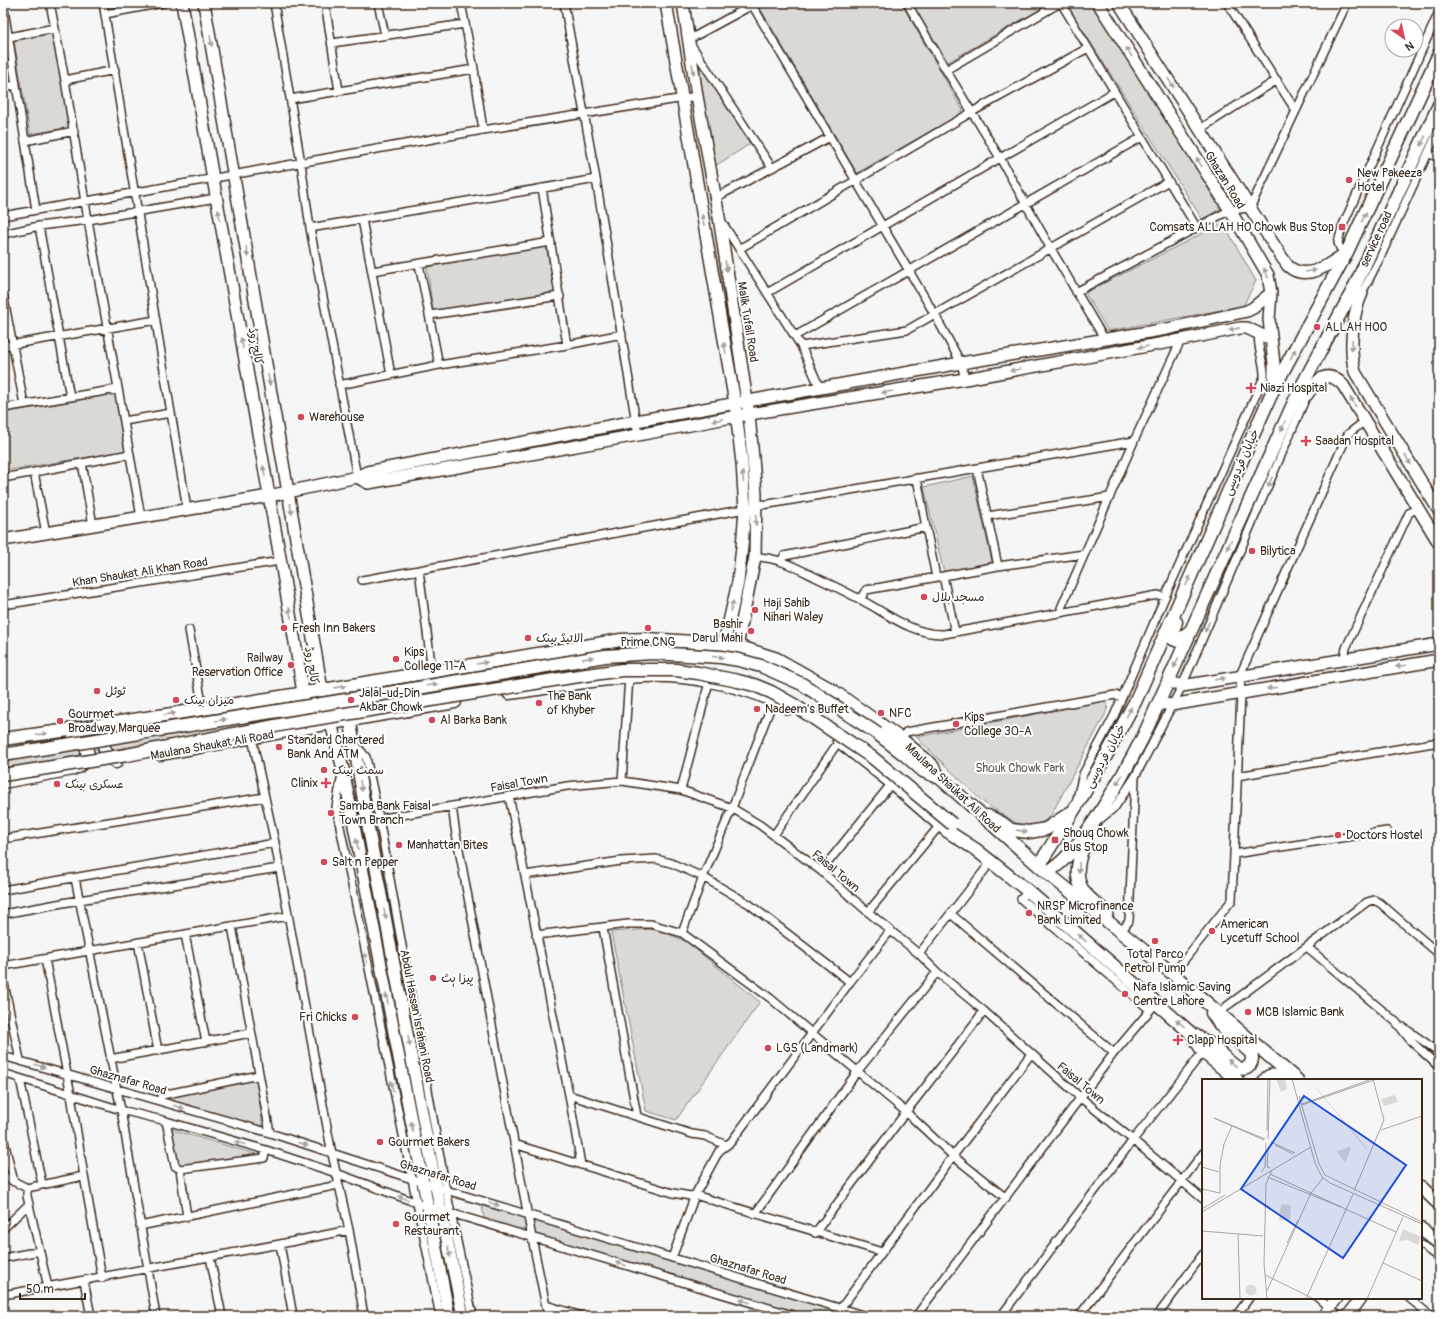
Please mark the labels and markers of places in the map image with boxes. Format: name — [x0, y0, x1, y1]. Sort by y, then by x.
place label: New Pakeeza Hotel — [1357, 166, 1423, 195]
marker: New Pakeeza Hotel — [1344, 175, 1354, 185]
place label: Comsats ALLAH HO Chowk Bus Stop — [1150, 220, 1334, 235]
marker: Comsats ALLAH HO Chowk Bus Stop — [1337, 222, 1347, 232]
place label: ALLAH HOO — [1325, 320, 1388, 335]
marker: ALLAH HOO — [1312, 322, 1322, 332]
place label: Niazi Hospital — [1260, 381, 1327, 396]
marker: Niazi Hospital — [1245, 382, 1257, 394]
place label: Warehouse — [309, 410, 364, 425]
marker: Warehouse — [296, 412, 306, 422]
place label: Saadan Hospital — [1315, 434, 1394, 449]
marker: Saadan Hospital — [1300, 435, 1312, 447]
place label: Bilytica — [1260, 544, 1296, 559]
marker: Bilytica — [1247, 546, 1257, 556]
place label: مسجد بلال — [932, 590, 984, 605]
marker: مسجد بلال — [919, 592, 929, 602]
place label: Haji Sahib Nihari Waley — [763, 596, 823, 625]
marker: Haji Sahib Nihari Waley — [750, 605, 760, 615]
place label: Bashir Darul Mahi — [692, 617, 744, 646]
place label: Fresh Inn Bakers — [292, 621, 376, 636]
marker: Fresh Inn Bakers — [279, 623, 289, 633]
marker: Prime CNG — [643, 623, 653, 633]
marker: Bashir Darul Mahi — [746, 626, 756, 636]
place label: الائیڈ بینک — [536, 631, 583, 646]
marker: الائیڈ بینک — [523, 633, 533, 643]
place label: Prime CNG — [620, 635, 676, 650]
place label: Kips College 11-A — [404, 645, 467, 674]
place label: Railway Reservation Office — [192, 651, 283, 680]
marker: Kips College 11-A — [391, 654, 401, 664]
marker: Railway Reservation Office — [286, 660, 296, 670]
place label: ٹوٹل — [105, 684, 126, 699]
marker: ٹوٹل — [92, 686, 102, 696]
place label: Jalal-ud-Din Akbar Chowk — [359, 686, 423, 715]
place label: The Bank of Khyber — [547, 689, 596, 718]
place label: میزان بینک — [184, 693, 234, 708]
marker: میزان بینک — [171, 695, 181, 705]
marker: Jalal-ud-Din Akbar Chowk — [346, 695, 356, 705]
marker: The Bank of Khyber — [534, 698, 544, 708]
place label: Nadeem's Buffet — [765, 702, 849, 717]
marker: Nadeem's Buffet — [752, 704, 762, 714]
place label: NFC — [889, 706, 912, 721]
place label: Gourmet Broadway Marquee — [68, 707, 160, 736]
marker: NFC — [876, 708, 886, 718]
place label: Kips College 30-A — [964, 710, 1032, 739]
place label: Al Barka Bank — [440, 713, 507, 728]
marker: Al Barka Bank — [427, 715, 437, 725]
marker: Gourmet Broadway Marquee — [55, 716, 65, 726]
marker: Kips College 30-A — [951, 719, 961, 729]
place label: Standard Chartered Bank And ATM — [287, 733, 384, 762]
marker: Standard Chartered Bank And ATM — [274, 742, 284, 752]
place label: سمٹ بینک — [332, 763, 384, 778]
marker: سمٹ بینک — [319, 765, 329, 775]
place label: Clinix — [291, 776, 318, 791]
place label: عسکری بینک — [65, 777, 124, 792]
marker: Clinix — [321, 778, 331, 788]
marker: عسکری بینک — [52, 779, 62, 789]
place label: Samba Bank Faisal Town Branch — [339, 799, 431, 828]
marker: Samba Bank Faisal Town Branch — [326, 808, 336, 818]
place label: Shouq Chowk Bus Stop — [1063, 826, 1129, 855]
place label: Doctors Hostel — [1346, 828, 1423, 843]
marker: Doctors Hostel — [1333, 830, 1343, 840]
marker: Shouq Chowk Bus Stop — [1050, 835, 1060, 845]
place label: Manhattan Bites — [407, 838, 488, 853]
marker: Manhattan Bites — [394, 840, 404, 850]
place label: Salt n Pepper — [332, 855, 399, 870]
marker: Salt n Pepper — [319, 857, 329, 867]
place label: NRSP Microfinance Bank Limited — [1037, 899, 1134, 928]
marker: NRSP Microfinance Bank Limited — [1024, 908, 1034, 918]
place label: American Lycetuff School — [1220, 917, 1300, 946]
marker: American Lycetuff School — [1207, 926, 1217, 936]
marker: Total Parco Petrol Pump — [1150, 936, 1160, 946]
place label: Total Parco Petrol Pump — [1124, 947, 1186, 976]
place label: پیزا ہٹ — [441, 971, 474, 987]
marker: پیزا ہٹ — [428, 973, 438, 983]
place label: Nafa Islamic Saving Centre Lahore — [1133, 980, 1231, 1009]
marker: Nafa Islamic Saving Centre Lahore — [1120, 989, 1130, 999]
place label: MCB Islamic Bank — [1256, 1005, 1344, 1020]
marker: MCB Islamic Bank — [1243, 1007, 1253, 1017]
place label: Fri Chicks — [299, 1010, 348, 1025]
marker: Fri Chicks — [350, 1012, 360, 1022]
place label: Clapp Hospital — [1187, 1033, 1257, 1048]
marker: Clapp Hospital — [1172, 1034, 1184, 1046]
place label: LGS (Landmark) — [776, 1041, 859, 1056]
marker: LGS (Landmark) — [763, 1043, 773, 1053]
place label: Gourmet Bakers — [388, 1135, 470, 1150]
marker: Gourmet Bakers — [375, 1137, 385, 1147]
place label: Gourmet Restaurant — [404, 1210, 460, 1239]
marker: Gourmet Restaurant — [391, 1219, 401, 1229]

